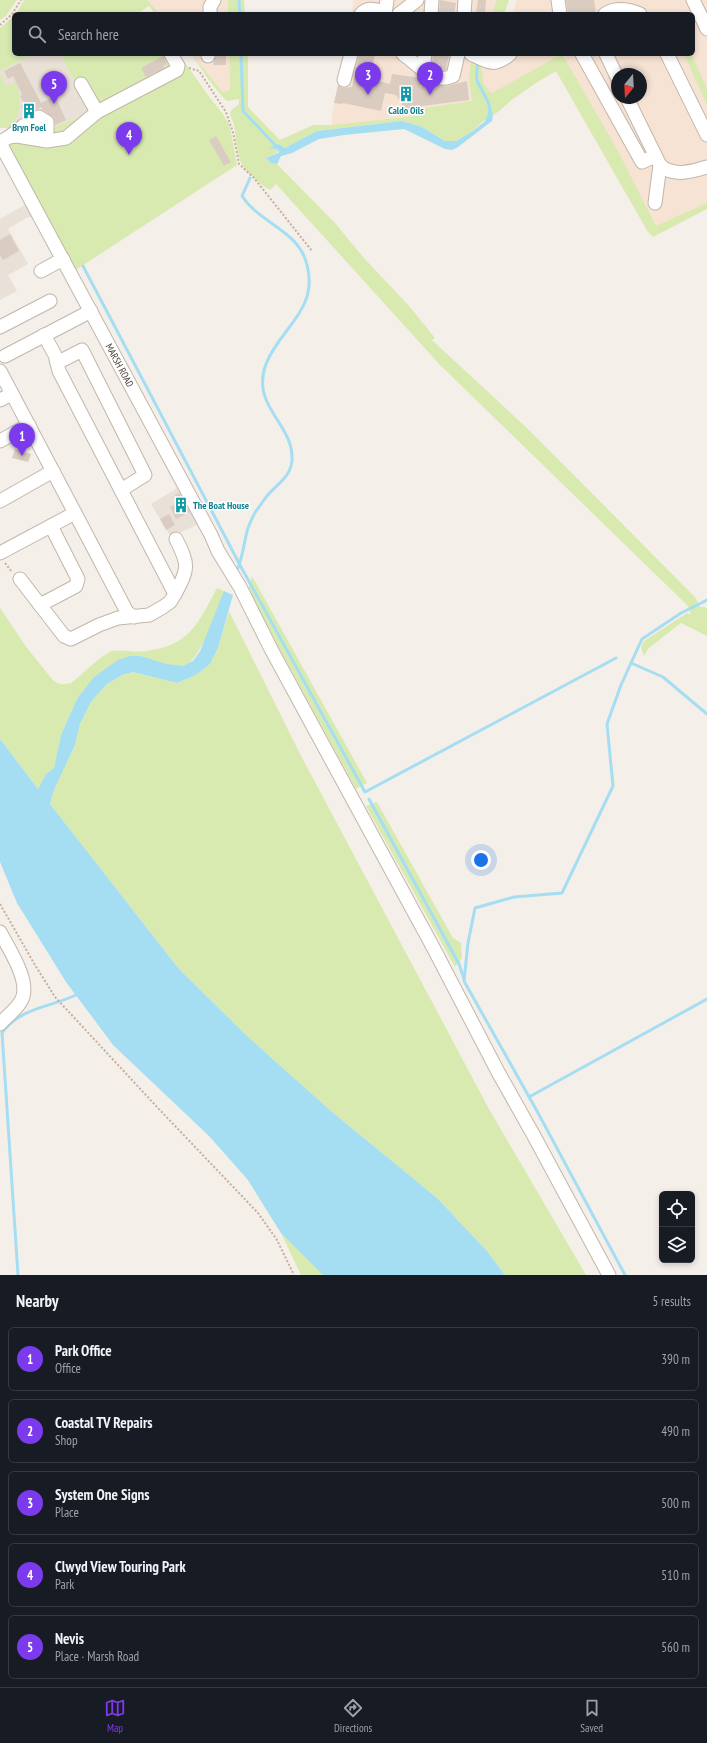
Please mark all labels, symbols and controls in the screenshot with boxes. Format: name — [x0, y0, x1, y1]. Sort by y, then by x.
search box — [12, 12, 695, 56]
icon: search — [26, 23, 48, 45]
text: Search here — [58, 25, 119, 44]
pin: 3 — [355, 62, 381, 95]
pin: 2 — [417, 62, 443, 95]
north arrow — [611, 68, 647, 104]
pin: 5 — [41, 71, 67, 104]
building icon: Caldo Oils — [397, 85, 415, 103]
building icon: Bryn Foel — [20, 102, 38, 120]
place label: Caldo Oils — [388, 104, 424, 117]
place label: Bryn Foel — [12, 121, 46, 134]
pin: 4 — [116, 122, 142, 155]
street label: MARSH ROAD — [103, 341, 136, 389]
pin: 1 — [9, 423, 35, 456]
building icon: The Boat House — [172, 496, 190, 514]
place label: The Boat House — [193, 499, 249, 512]
your location — [471, 850, 491, 870]
map controls — [659, 1191, 695, 1263]
button: locate — [659, 1191, 695, 1227]
button: layers — [659, 1227, 695, 1263]
text: Nearby — [16, 1290, 59, 1312]
text: 5 results — [652, 1293, 691, 1310]
text: Park Office — [55, 1341, 112, 1360]
text: 1 — [27, 1351, 33, 1368]
text: 390 m — [661, 1351, 690, 1368]
text: Office — [55, 1360, 81, 1377]
text: Coastal TV Repairs — [55, 1413, 153, 1432]
text: 2 — [27, 1423, 33, 1440]
text: 490 m — [661, 1423, 690, 1440]
text: Shop — [55, 1432, 78, 1449]
text: System One Signs — [55, 1485, 150, 1504]
text: 3 — [27, 1495, 33, 1512]
text: 500 m — [661, 1495, 690, 1512]
text: Place — [55, 1504, 79, 1521]
text: Clwyd View Touring Park — [55, 1557, 186, 1576]
text: 4 — [27, 1567, 33, 1584]
text: 510 m — [661, 1567, 690, 1584]
text: Park — [55, 1576, 74, 1593]
text: Nevis — [55, 1629, 84, 1648]
text: 5 — [27, 1639, 33, 1656]
text: 560 m — [661, 1639, 690, 1656]
text: Place · Marsh Road — [55, 1648, 139, 1665]
tab: Map — [104, 1697, 126, 1735]
tab: Directions — [334, 1697, 372, 1735]
tab: Saved — [580, 1697, 603, 1735]

